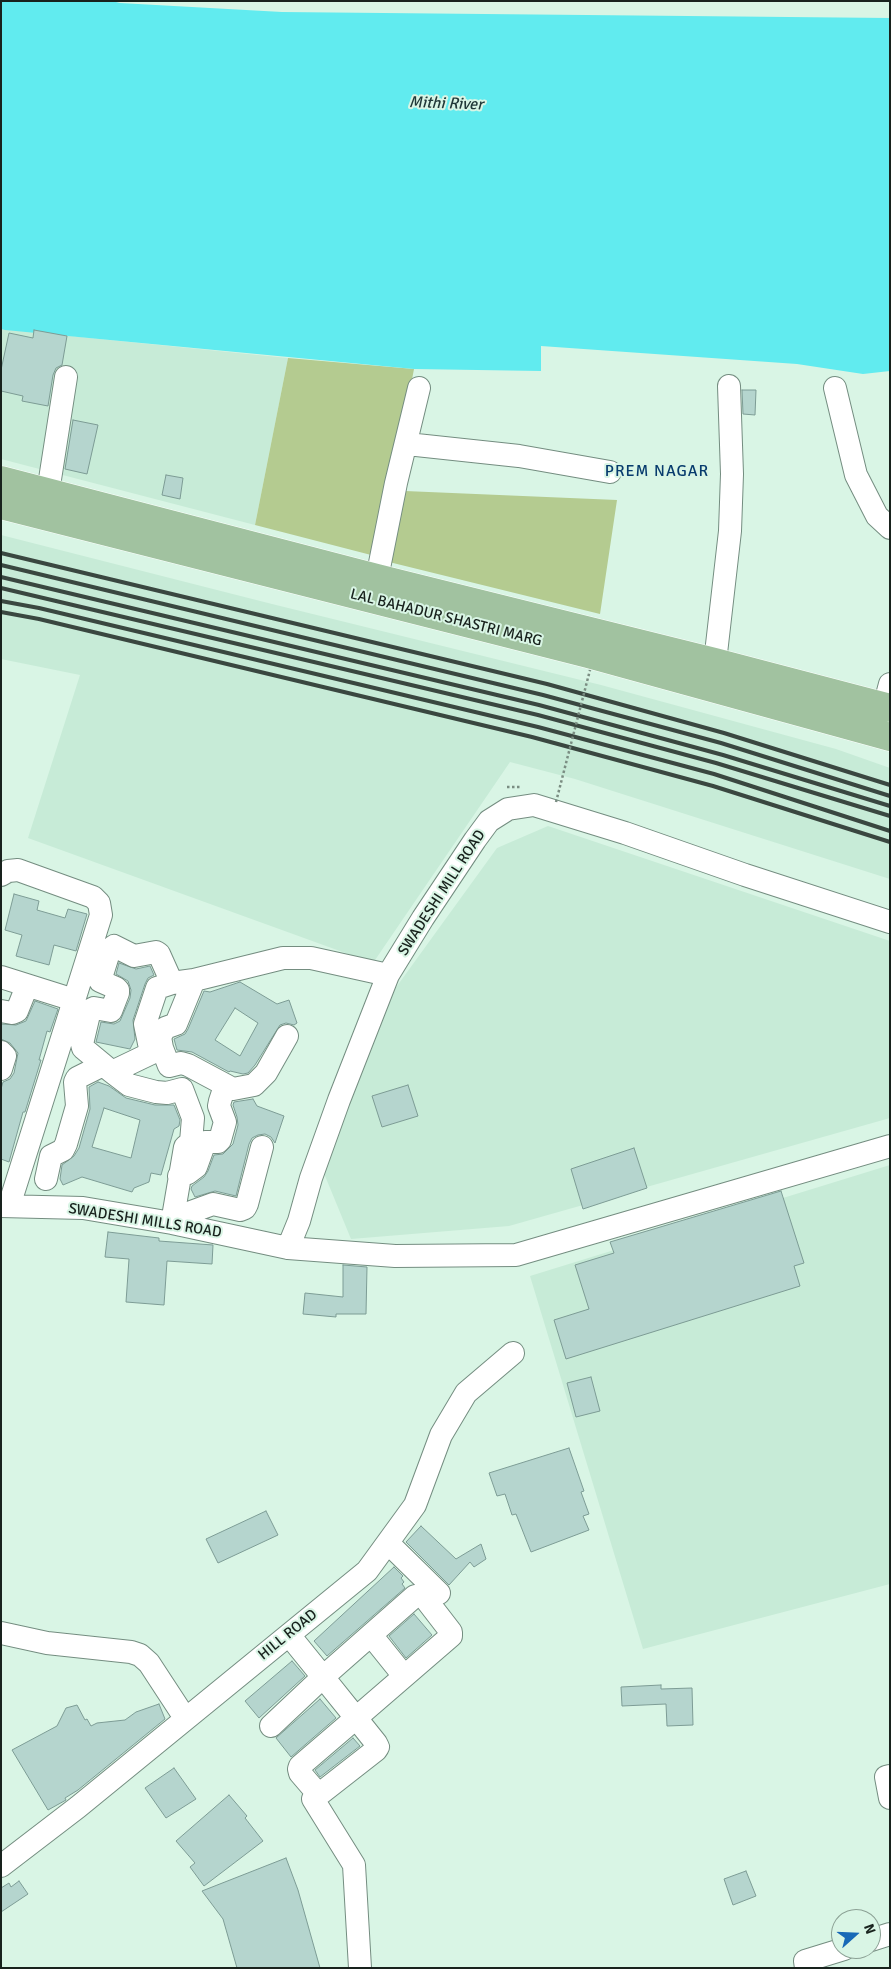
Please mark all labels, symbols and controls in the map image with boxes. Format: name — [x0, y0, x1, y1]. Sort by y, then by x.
water label: Mithi River — [409, 93, 483, 115]
district label: PREM NAGAR — [604, 462, 710, 482]
street label: LAL BAHADUR SHASTRI MARG — [348, 585, 544, 651]
street label: SWADESHI MILL ROAD — [395, 827, 489, 959]
street label: SWADESHI MILLS ROAD — [67, 1200, 223, 1242]
street label: HILL ROAD — [255, 1606, 321, 1664]
north arrow — [831, 1909, 881, 1959]
text: N — [860, 1922, 879, 1937]

